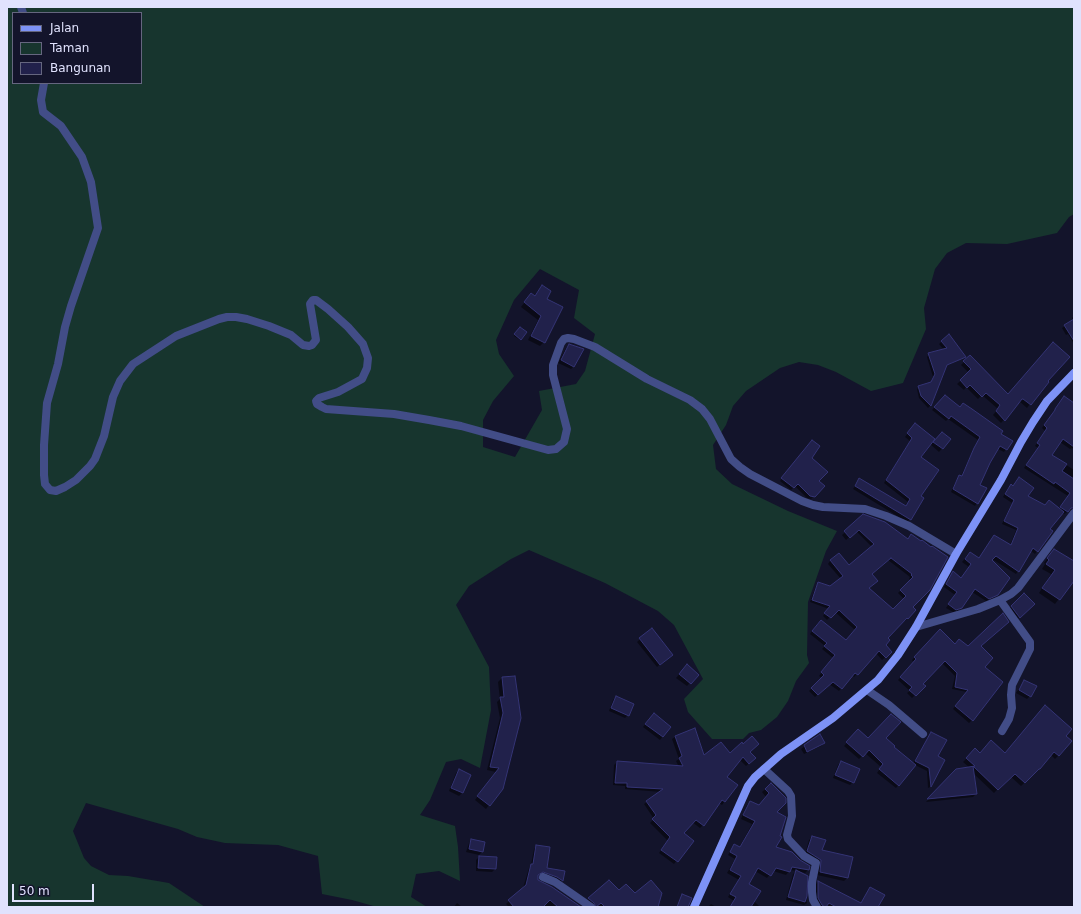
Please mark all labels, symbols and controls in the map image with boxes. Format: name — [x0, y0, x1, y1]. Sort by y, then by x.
legend — [12, 12, 142, 84]
text: Jalan — [50, 21, 79, 35]
text: Taman — [50, 41, 89, 55]
text: Bangunan — [50, 61, 111, 75]
scale bar — [14, 876, 96, 902]
text: 50 m — [19, 884, 50, 898]

